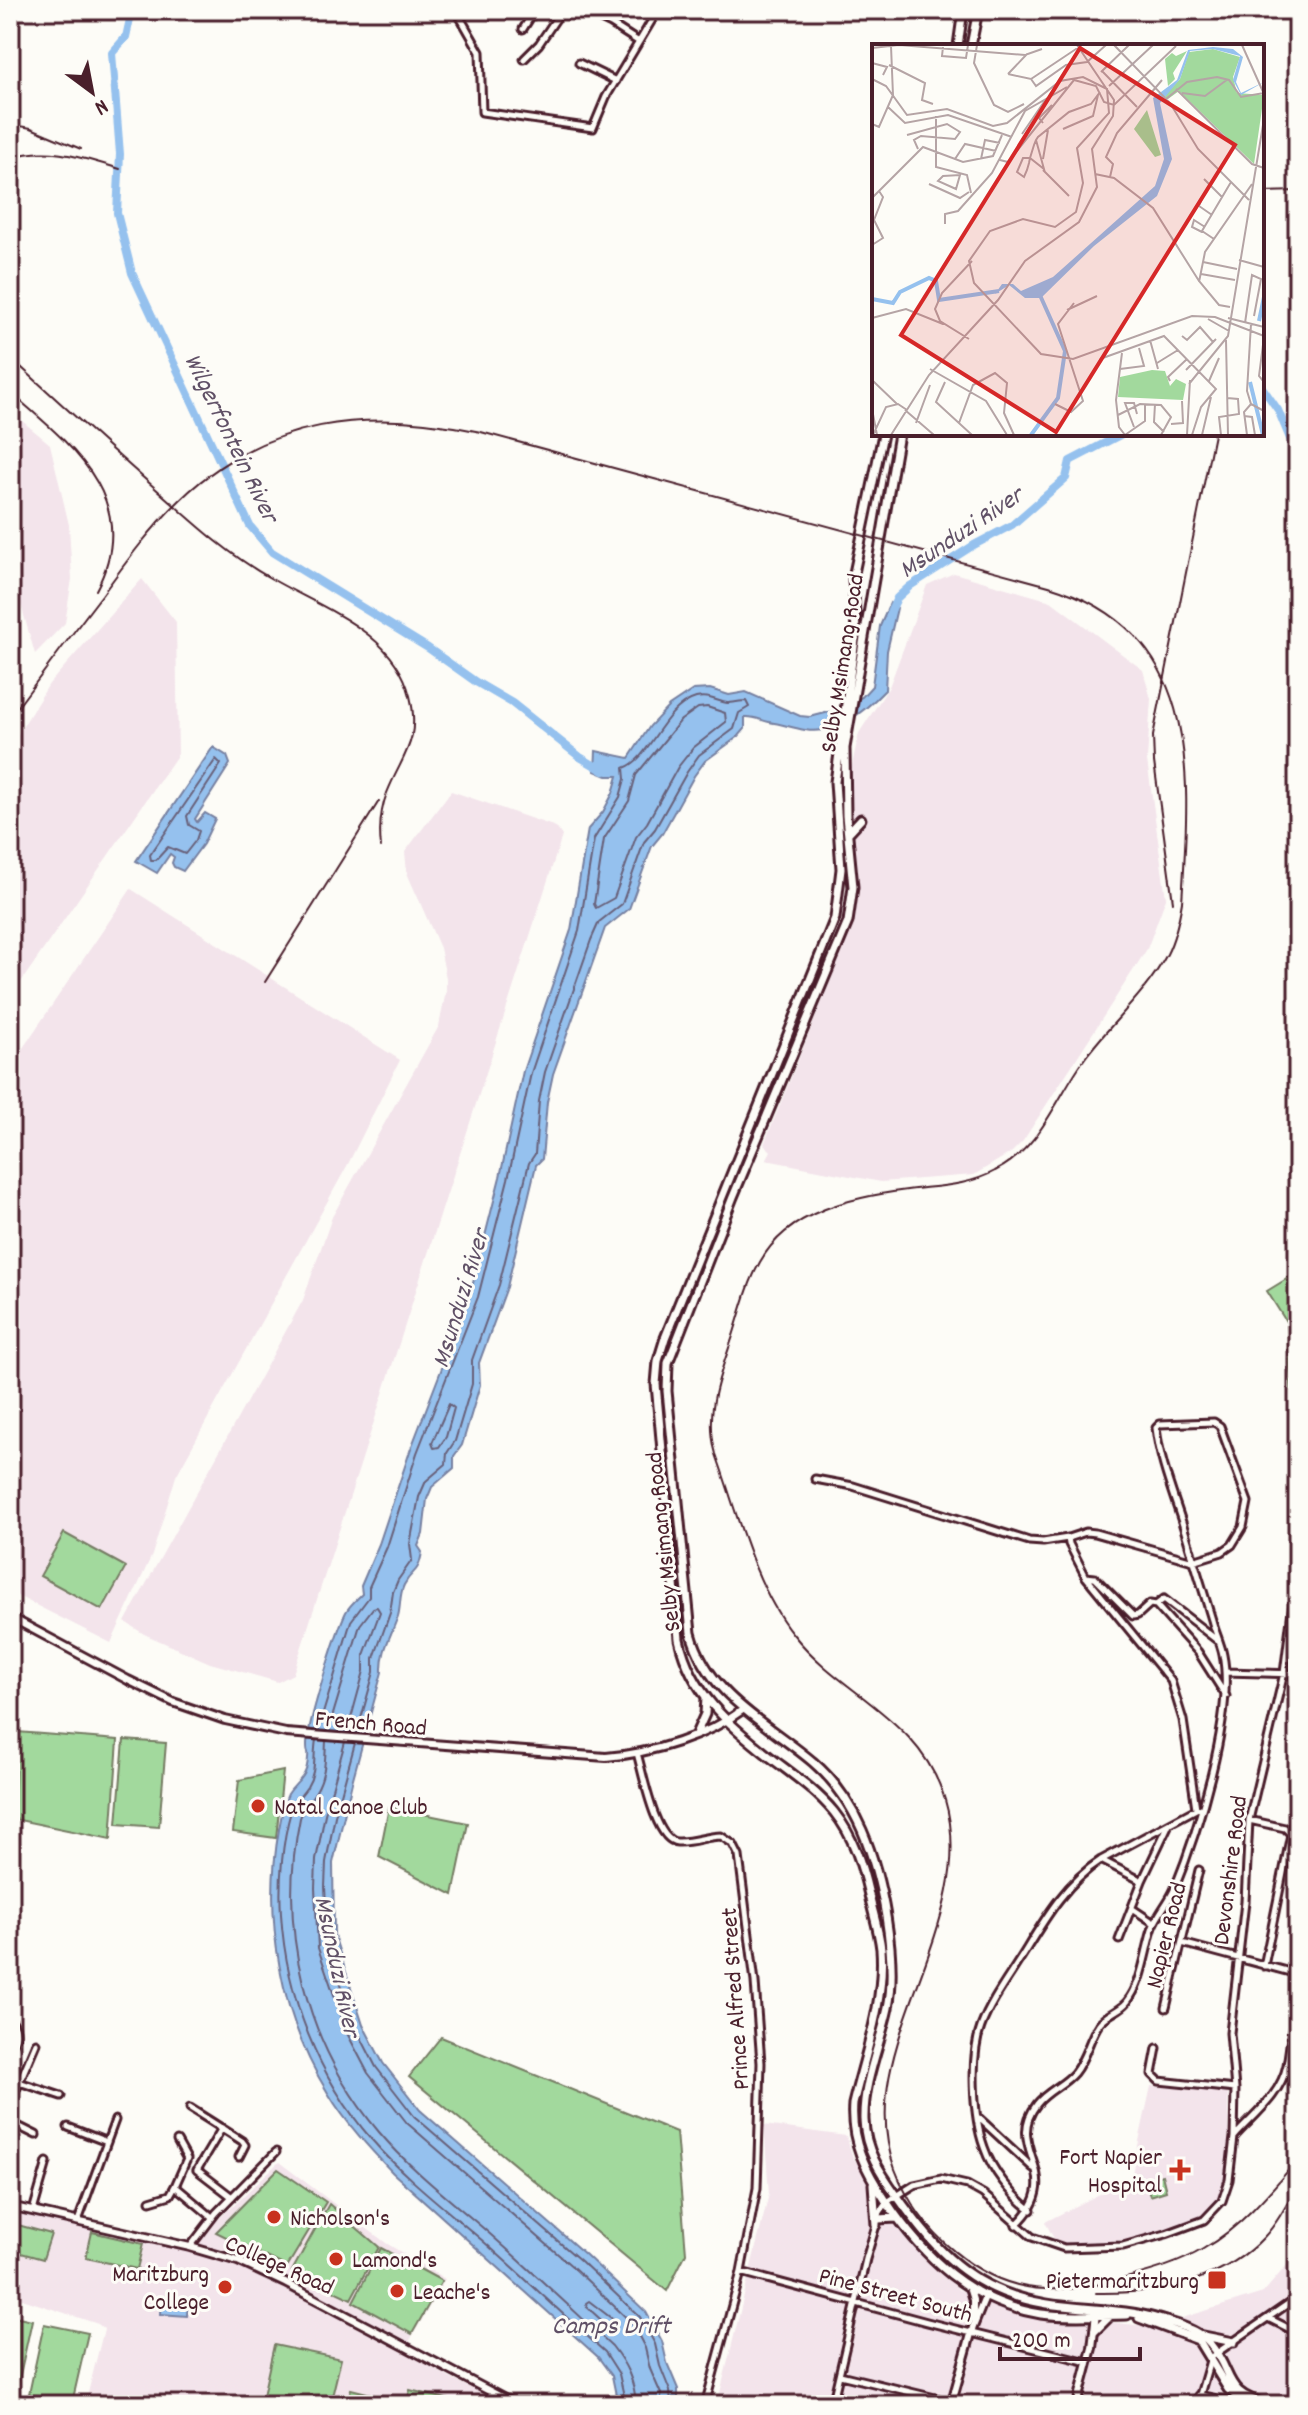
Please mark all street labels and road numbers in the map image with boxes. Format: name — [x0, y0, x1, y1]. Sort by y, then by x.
street label: Selby Msimang Road — [813, 572, 875, 755]
street label: Selby Msimang Road — [639, 1450, 691, 1633]
street label: French Road — [313, 1703, 428, 1747]
street label: Devonshire Road — [1206, 1794, 1258, 1947]
street label: Napier Road — [1138, 1879, 1198, 1992]
street label: Prince Alfred Street — [714, 1906, 760, 2091]
street label: College Road — [219, 2228, 339, 2306]
street label: Pine Street South — [815, 2260, 976, 2334]

